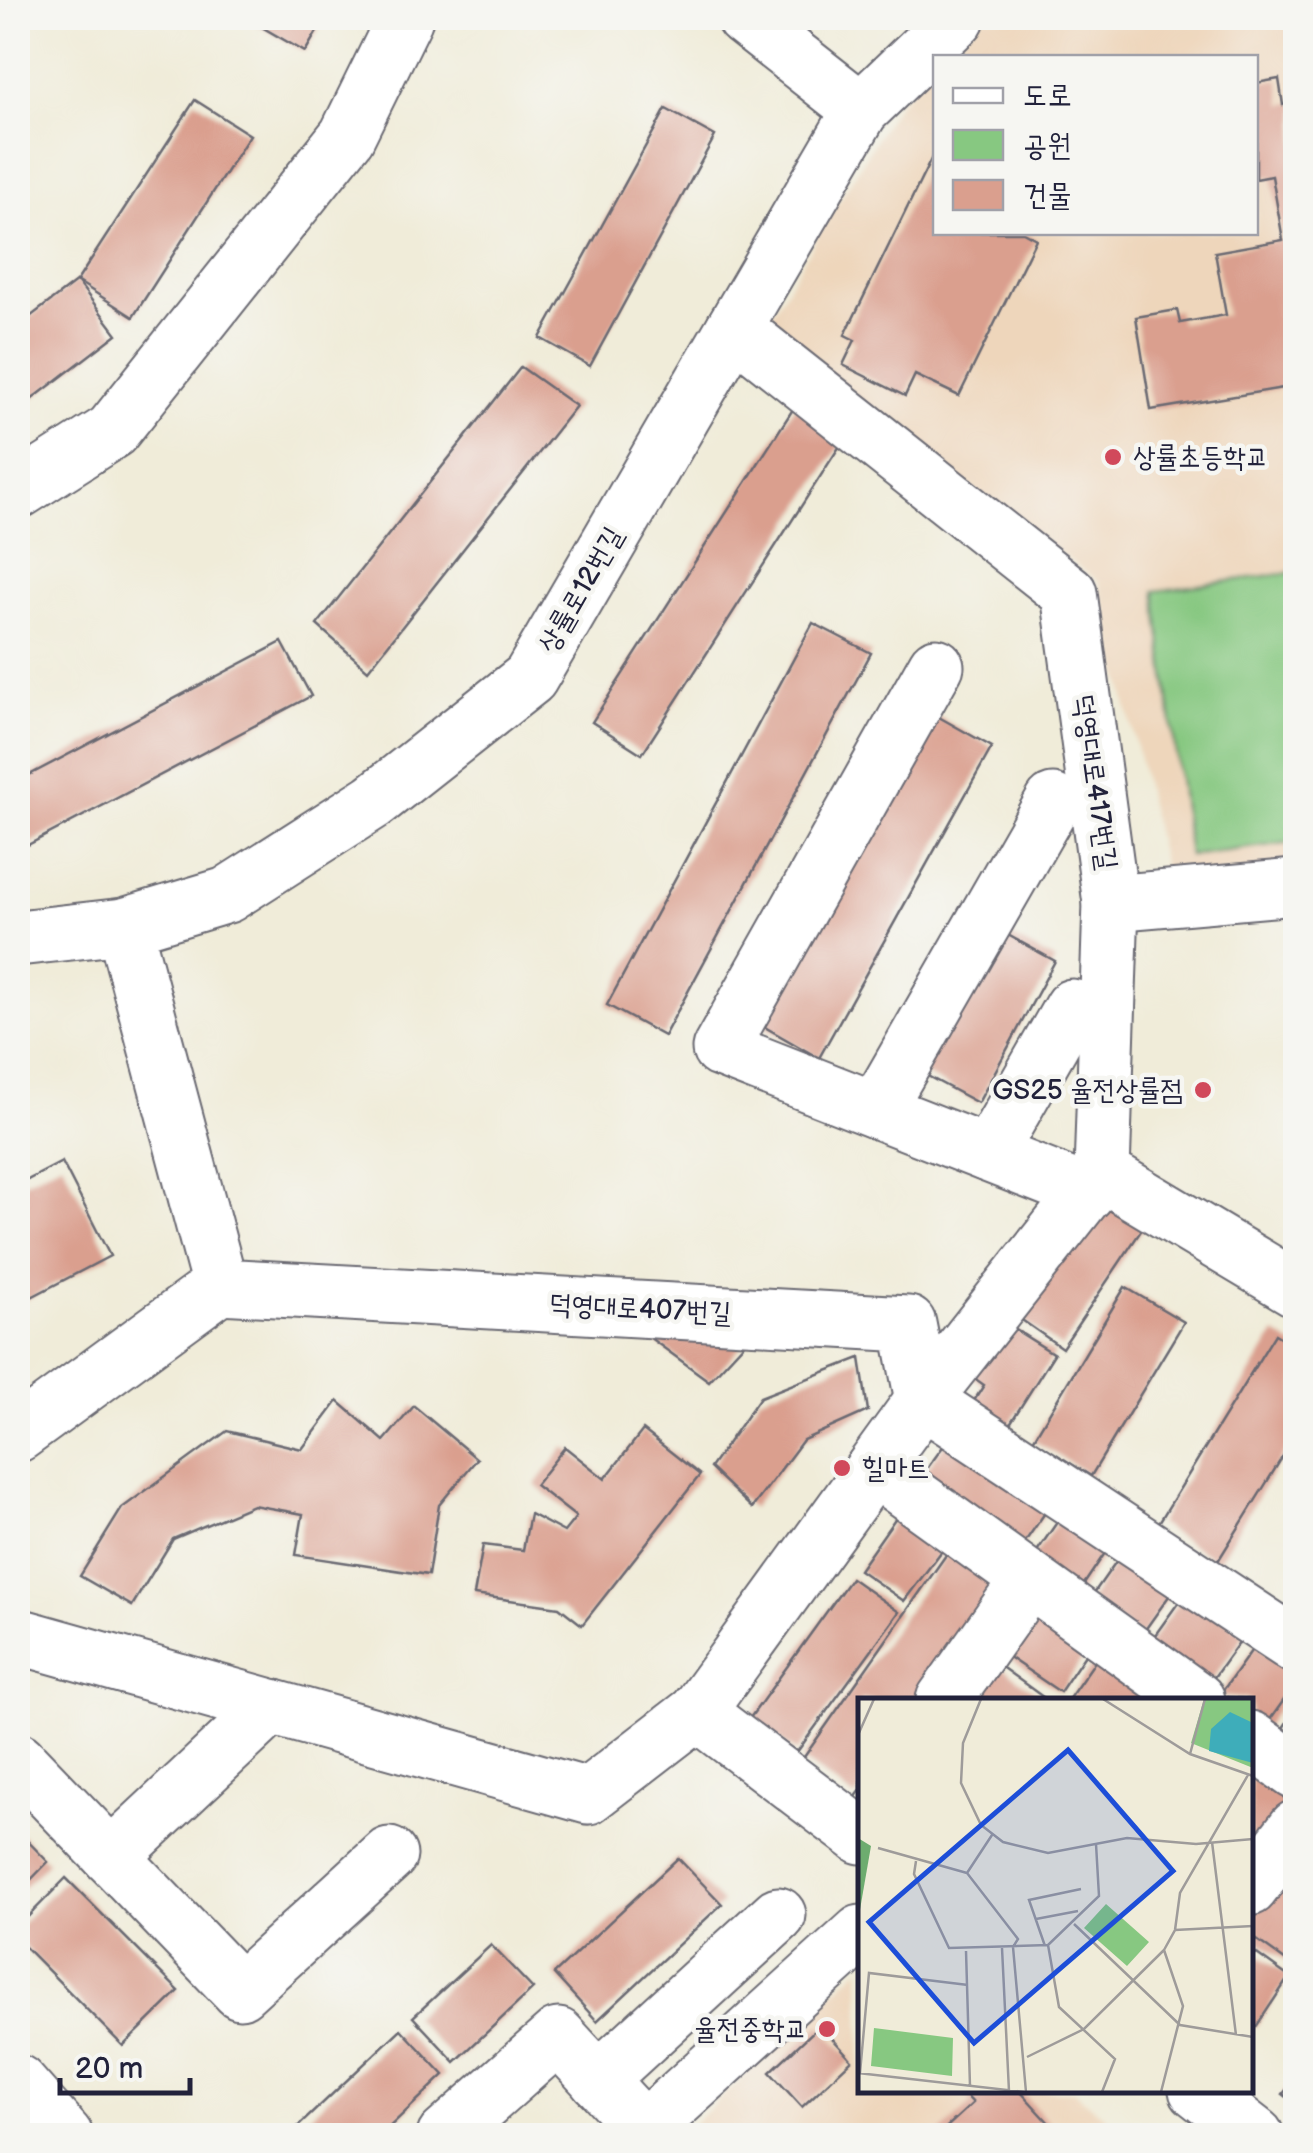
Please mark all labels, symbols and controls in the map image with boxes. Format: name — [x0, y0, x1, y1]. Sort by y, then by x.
legend — [933, 55, 1258, 235]
text: 도로 — [1023, 78, 1071, 114]
text: 공원 — [1023, 128, 1071, 164]
text: 건물 — [1023, 178, 1071, 214]
place label: 상률초등학교 — [1133, 441, 1268, 474]
marker: 상률초등학교 — [1102, 446, 1124, 468]
street label: 상률로12번길 — [532, 521, 630, 659]
street label: 덕영대로417번길 — [1066, 692, 1124, 872]
place label: GS25 율전상률점 — [992, 1074, 1183, 1107]
marker: GS25 율전상률점 — [1192, 1079, 1214, 1101]
street label: 덕영대로407번길 — [548, 1288, 732, 1330]
place label: 힐마트 — [862, 1452, 930, 1485]
marker: 힐마트 — [831, 1457, 853, 1479]
inset map — [858, 1698, 1253, 2093]
place label: 율전중학교 — [694, 2013, 807, 2046]
marker: 율전중학교 — [816, 2018, 838, 2040]
scale bar — [60, 2033, 190, 2095]
text: 20 m — [75, 2051, 143, 2087]

